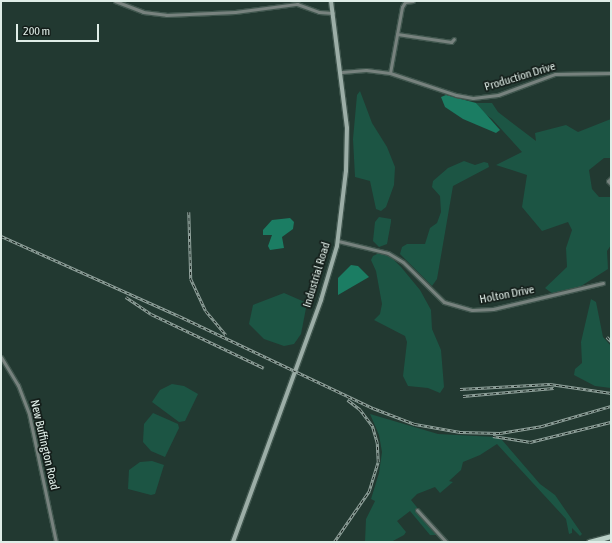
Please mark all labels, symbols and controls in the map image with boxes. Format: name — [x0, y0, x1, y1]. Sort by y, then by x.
scale bar — [18, 16, 101, 42]
text: 200 m — [23, 24, 50, 38]
street label: Production Drive — [483, 59, 557, 95]
street label: Industrial Road — [300, 241, 334, 309]
street label: Holton Drive — [478, 283, 536, 307]
street label: New Buffington Road — [27, 398, 61, 492]

